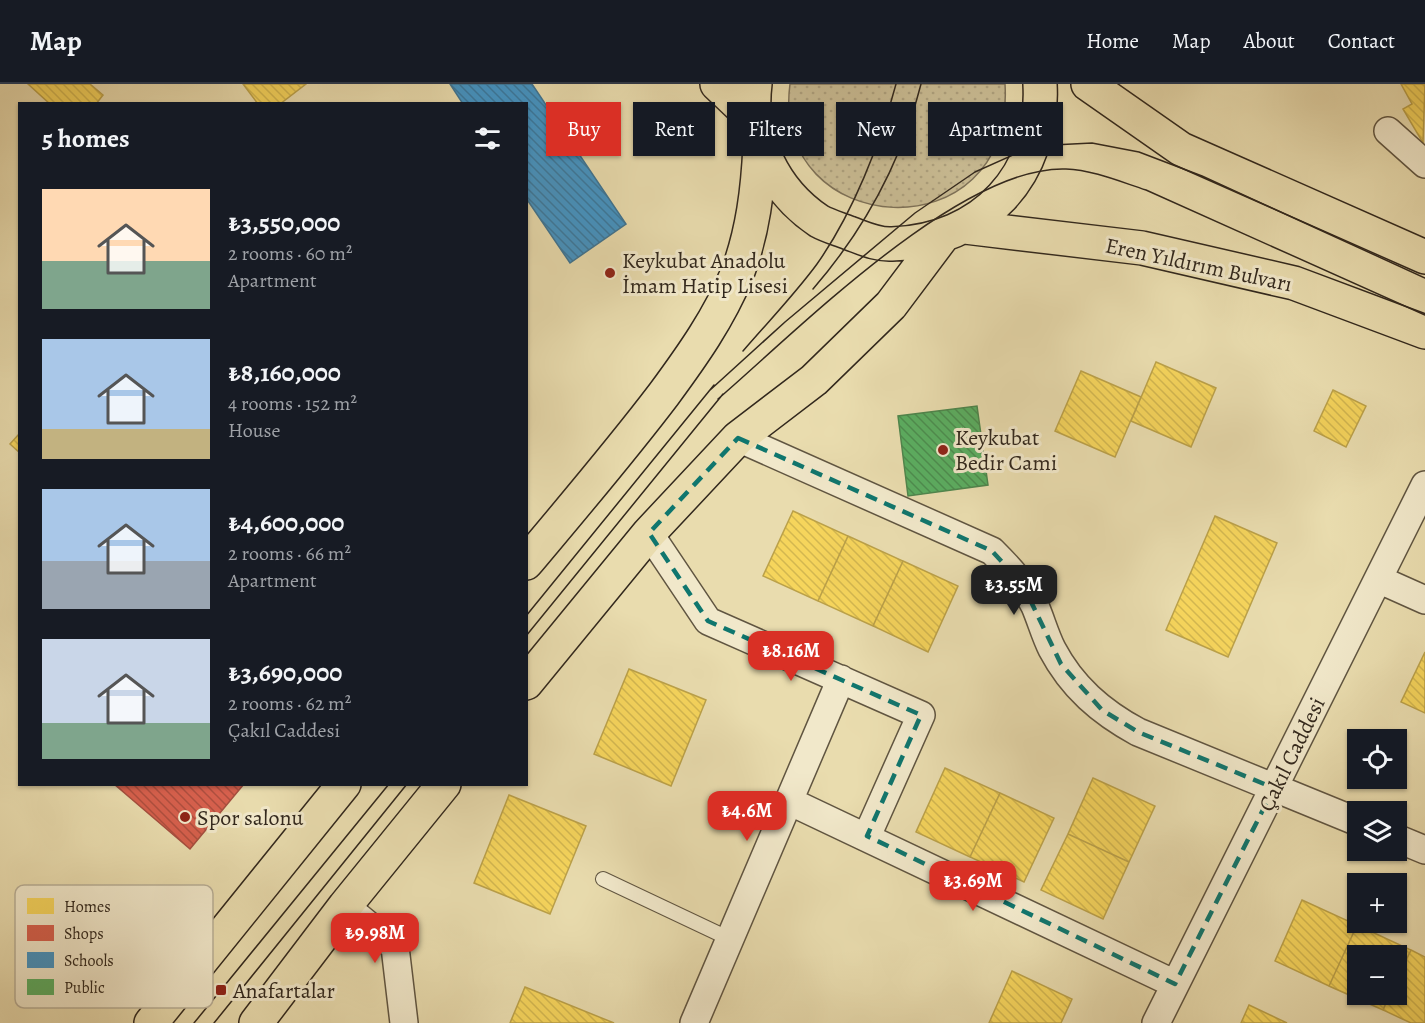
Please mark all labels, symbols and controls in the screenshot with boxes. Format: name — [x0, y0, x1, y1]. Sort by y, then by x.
text: Map — [30, 22, 82, 60]
text: Home — [1086, 27, 1139, 55]
text: Map — [1172, 27, 1210, 55]
text: About — [1243, 27, 1295, 55]
text: Contact — [1328, 27, 1395, 55]
chip: Buy — [546, 102, 621, 156]
chip: Rent — [633, 102, 715, 156]
chip: Filters — [727, 102, 824, 156]
chip: New — [836, 102, 916, 156]
chip: Apartment — [928, 102, 1063, 156]
text: 5 homes — [42, 121, 130, 156]
icon: filters — [471, 122, 504, 155]
text: ₺3,550,000 — [228, 205, 340, 240]
icon: home — [90, 213, 162, 285]
street label: Eren Yıldırım Bulvarı — [1103, 231, 1295, 299]
text: 2 rooms · 60 m² — [228, 240, 352, 267]
place label: Keykubat Anadolu İmam Hatip Lisesi — [622, 246, 788, 301]
marker: Keykubat Anadolu İmam Hatip Lisesi — [603, 266, 617, 280]
text: Apartment — [228, 267, 317, 294]
text: ₺8,160,000 — [228, 355, 341, 390]
icon: home — [90, 363, 162, 435]
text: 4 rooms · 152 m² — [228, 390, 357, 417]
text: House — [228, 417, 280, 444]
place label: Keykubat Bedir Cami — [955, 423, 1057, 478]
marker: Keykubat Bedir Cami — [936, 443, 950, 457]
text: ₺4,600,000 — [228, 505, 344, 540]
icon: home — [90, 513, 162, 585]
text: 2 rooms · 66 m² — [228, 540, 351, 567]
pin: ₺3.55M — [965, 565, 1063, 616]
text: Apartment — [228, 567, 317, 594]
text: ₺3.55M — [985, 571, 1043, 598]
pin: ₺8.16M — [742, 631, 840, 682]
text: ₺8.16M — [762, 637, 820, 664]
text: ₺3,690,000 — [228, 655, 342, 690]
icon: home — [90, 663, 162, 735]
text: 2 rooms · 62 m² — [228, 690, 351, 717]
street label: Çakıl Caddesi — [1251, 692, 1332, 816]
text: Çakıl Caddesi — [228, 717, 340, 744]
map controls — [1347, 729, 1407, 1005]
button: locate — [1347, 729, 1407, 789]
pin: ₺4.6M — [705, 791, 789, 842]
text: ₺4.6M — [722, 797, 772, 824]
button: layers — [1347, 801, 1407, 861]
place label: Spor salonu — [197, 803, 303, 833]
marker: Spor salonu — [178, 810, 192, 824]
pin: ₺3.69M — [924, 861, 1022, 912]
text: ₺3.69M — [943, 867, 1003, 894]
button: + — [1347, 873, 1407, 933]
legend — [15, 885, 213, 1008]
text: Homes — [64, 896, 111, 918]
pin: ₺9.98M — [326, 913, 424, 964]
text: ₺9.98M — [345, 919, 405, 946]
text: Shops — [64, 923, 104, 945]
button: − — [1347, 945, 1407, 1005]
text: Schools — [64, 950, 114, 972]
place label: Anafartalar — [232, 976, 335, 1006]
text: Public — [64, 977, 105, 999]
marker: Anafartalar — [214, 983, 228, 997]

